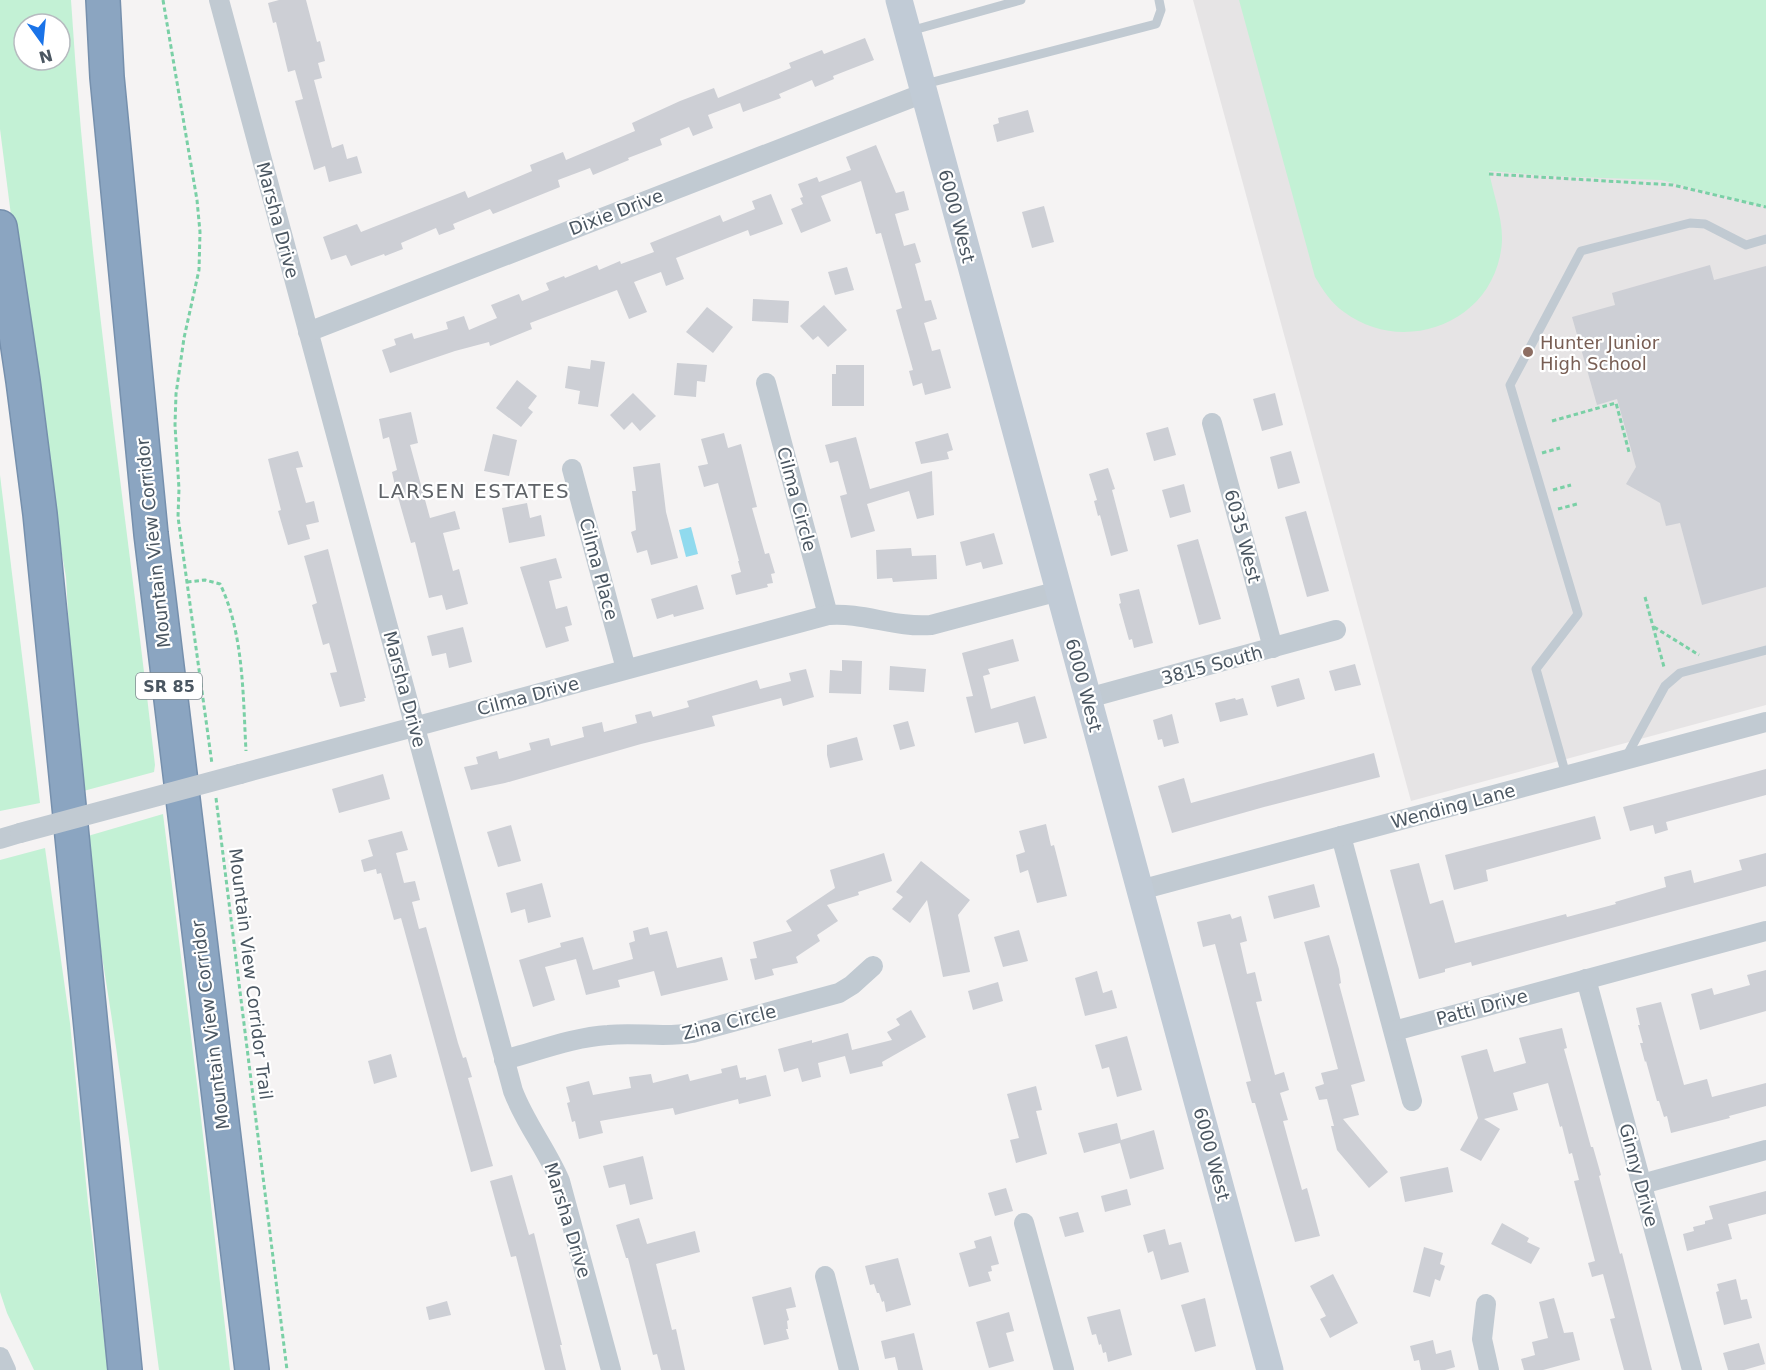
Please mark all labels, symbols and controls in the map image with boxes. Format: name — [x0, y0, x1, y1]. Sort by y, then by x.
north arrow — [12, 12, 72, 72]
text: N — [37, 45, 55, 67]
street label: Marsha Drive — [252, 160, 304, 280]
street label: 6000 West — [934, 167, 980, 265]
street label: Dixie Drive — [566, 184, 666, 240]
place label: Hunter Junior High School — [1540, 332, 1660, 374]
marker: Hunter Junior High School — [1521, 345, 1535, 359]
street label: Mountain View Corridor — [131, 436, 174, 649]
street label: Cilma Circle — [773, 444, 821, 554]
district label: LARSEN ESTATES — [378, 479, 570, 503]
street label: 6035 West — [1220, 487, 1266, 585]
street label: Cilma Place — [575, 516, 623, 622]
street label: Marsha Drive — [379, 629, 431, 749]
street label: 6000 West — [1061, 636, 1107, 734]
street label: 3815 South — [1159, 641, 1265, 689]
street label: Cilma Drive — [475, 672, 581, 720]
road number: SR 85 — [136, 673, 202, 699]
street label: Wending Lane — [1389, 779, 1517, 833]
street label: Mountain View Corridor Trail — [225, 847, 277, 1101]
street label: Mountain View Corridor — [187, 918, 233, 1131]
street label: Patti Drive — [1434, 985, 1530, 1029]
street label: Zina Circle — [680, 1000, 778, 1044]
street label: 6000 West — [1189, 1105, 1235, 1203]
street label: Ginny Drive — [1615, 1121, 1663, 1229]
street label: Marsha Drive — [540, 1160, 596, 1280]

